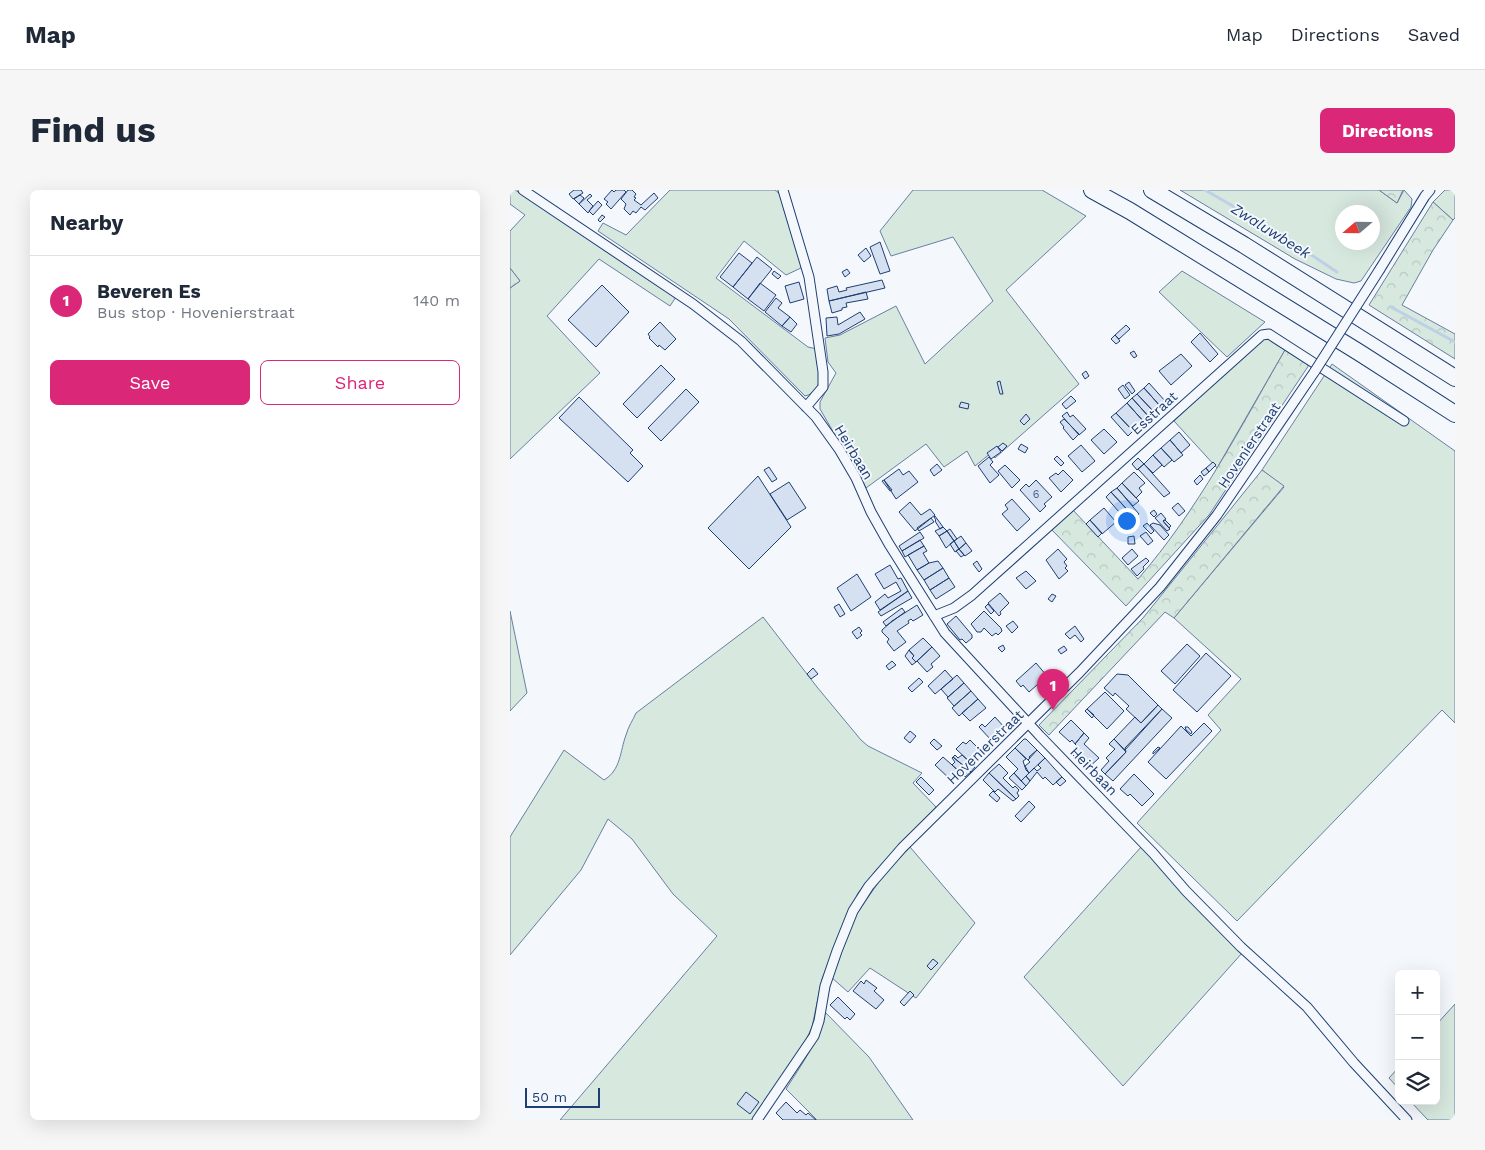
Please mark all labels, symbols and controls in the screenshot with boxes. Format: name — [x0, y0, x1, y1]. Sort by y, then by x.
text: Map — [25, 21, 76, 49]
text: Map — [1226, 24, 1263, 45]
text: Directions — [1291, 24, 1380, 45]
text: Saved — [1408, 24, 1460, 45]
button: Directions — [1320, 108, 1455, 153]
text: Find us — [30, 109, 156, 151]
water label: Zwaluwbeek — [1227, 199, 1315, 263]
north arrow — [1335, 205, 1380, 250]
text: Nearby — [50, 210, 123, 235]
text: Beveren Es — [97, 280, 201, 303]
text: 1 — [63, 291, 69, 310]
text: 140 m — [413, 291, 460, 310]
text: Bus stop · Hovenierstraat — [97, 303, 295, 322]
button: Save — [50, 360, 250, 405]
button: Share — [260, 360, 460, 405]
street label: Esstraat — [1128, 388, 1180, 438]
street label: Hovenierstraat — [1214, 399, 1284, 491]
street label: Heirbaan — [831, 422, 877, 482]
house number: 6 — [1033, 488, 1040, 501]
your location — [1114, 508, 1140, 534]
pin: 1 — [1037, 669, 1069, 710]
street label: Hovenierstraat — [943, 706, 1027, 787]
street label: Heirbaan — [1067, 744, 1121, 798]
map controls — [1395, 970, 1440, 1105]
button: + — [1395, 970, 1440, 1015]
button: − — [1395, 1015, 1440, 1060]
button: layers — [1395, 1060, 1440, 1105]
scale bar — [525, 1085, 600, 1108]
text: 50 m — [532, 1089, 567, 1105]

